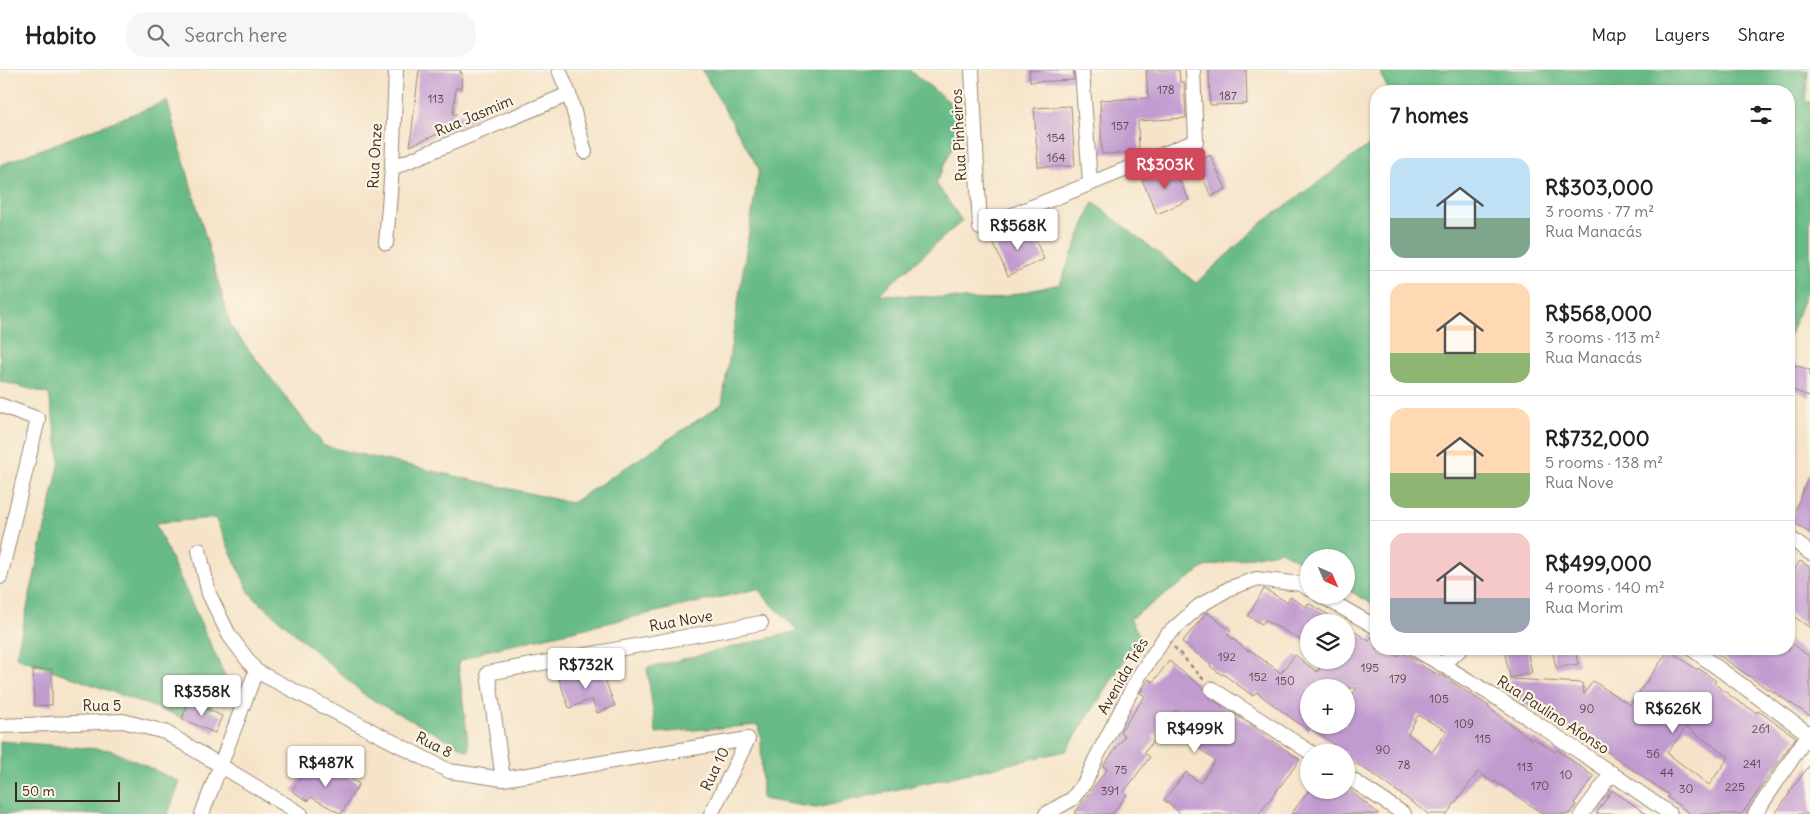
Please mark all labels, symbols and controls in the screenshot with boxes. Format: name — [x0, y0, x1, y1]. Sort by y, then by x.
search box — [126, 12, 476, 57]
text: Habito — [25, 20, 96, 50]
icon: search — [144, 21, 172, 49]
text: Search here — [184, 23, 287, 47]
text: Map — [1591, 23, 1626, 46]
text: Layers — [1654, 23, 1710, 46]
text: Share — [1738, 23, 1785, 46]
house number: 178 — [1157, 82, 1175, 97]
street label: Rua Pinheiros — [947, 88, 970, 182]
house number: 187 — [1219, 88, 1237, 103]
house number: 113 — [428, 91, 444, 106]
street label: Rua Jasmim — [432, 91, 516, 140]
icon: filters — [1747, 101, 1775, 129]
text: 7 homes — [1390, 102, 1469, 129]
house number: 157 — [1111, 118, 1129, 133]
street label: Rua Onze — [363, 123, 386, 189]
house number: 154 — [1047, 130, 1065, 145]
pin: R$303K — [1124, 148, 1206, 190]
house number: 164 — [1047, 150, 1065, 165]
text: R$303K — [1136, 154, 1194, 174]
text: R$303,000 — [1545, 174, 1654, 201]
icon: home — [1430, 178, 1490, 238]
text: 3 rooms · 77 m² — [1545, 201, 1654, 221]
pin: R$568K — [977, 208, 1059, 251]
text: R$568K — [990, 215, 1046, 235]
text: Rua Manacás — [1545, 221, 1642, 241]
text: R$568,000 — [1545, 300, 1652, 327]
icon: home — [1430, 303, 1490, 363]
text: 3 rooms · 113 m² — [1545, 327, 1660, 347]
text: Rua Manacás — [1545, 347, 1642, 367]
text: R$732,000 — [1545, 425, 1650, 452]
icon: home — [1430, 428, 1490, 488]
text: 5 rooms · 138 m² — [1545, 452, 1663, 472]
text: Rua Nove — [1545, 472, 1614, 492]
north arrow — [1300, 549, 1355, 604]
map controls — [1300, 549, 1355, 799]
text: R$499,000 — [1545, 550, 1652, 577]
icon: home — [1430, 553, 1490, 613]
text: 4 rooms · 140 m² — [1545, 577, 1665, 597]
text: Rua Morim — [1545, 597, 1623, 617]
street label: Rua Nove — [648, 606, 714, 635]
button: layers — [1300, 614, 1355, 669]
street label: Avenida Três — [1093, 634, 1152, 717]
pin: R$732K — [545, 648, 627, 690]
house number: 192 — [1218, 649, 1237, 664]
text: R$732K — [559, 654, 613, 674]
house number: 195 — [1361, 660, 1379, 675]
house number: 152 — [1249, 669, 1268, 684]
house number: 179 — [1389, 671, 1407, 686]
street label: Rua Paulino Afonso — [1493, 671, 1613, 758]
house number: 150 — [1275, 673, 1295, 688]
pin: R$358K — [161, 674, 243, 717]
button: + — [1300, 679, 1355, 734]
text: R$358K — [174, 681, 230, 701]
house number: 105 — [1429, 691, 1449, 706]
pin: R$626K — [1632, 692, 1714, 734]
street label: Rua 5 — [83, 696, 121, 715]
text: R$626K — [1645, 698, 1701, 718]
house number: 90 — [1580, 701, 1595, 716]
pin: R$499K — [1154, 712, 1236, 754]
house number: 109 — [1454, 716, 1474, 731]
text: R$499K — [1167, 718, 1223, 738]
house number: 261 — [1752, 721, 1770, 736]
street label: Rua 8 — [413, 727, 456, 762]
house number: 115 — [1475, 731, 1491, 746]
house number: 90 — [1376, 742, 1391, 757]
street label: Rua 10 — [696, 744, 733, 794]
button: − — [1300, 744, 1355, 799]
pin: R$487K — [285, 746, 367, 788]
house number: 56 — [1646, 746, 1660, 761]
text: R$487K — [298, 752, 354, 772]
house number: 241 — [1743, 756, 1761, 771]
house number: 78 — [1398, 757, 1410, 772]
house number: 113 — [1517, 759, 1533, 774]
house number: 75 — [1115, 762, 1127, 777]
house number: 44 — [1660, 765, 1674, 780]
house number: 10 — [1560, 767, 1572, 782]
house number: 170 — [1531, 778, 1549, 793]
scale bar — [15, 779, 120, 802]
house number: 225 — [1725, 779, 1745, 794]
house number: 30 — [1679, 781, 1693, 796]
text: 50 m — [22, 782, 55, 800]
house number: 391 — [1101, 783, 1119, 798]

